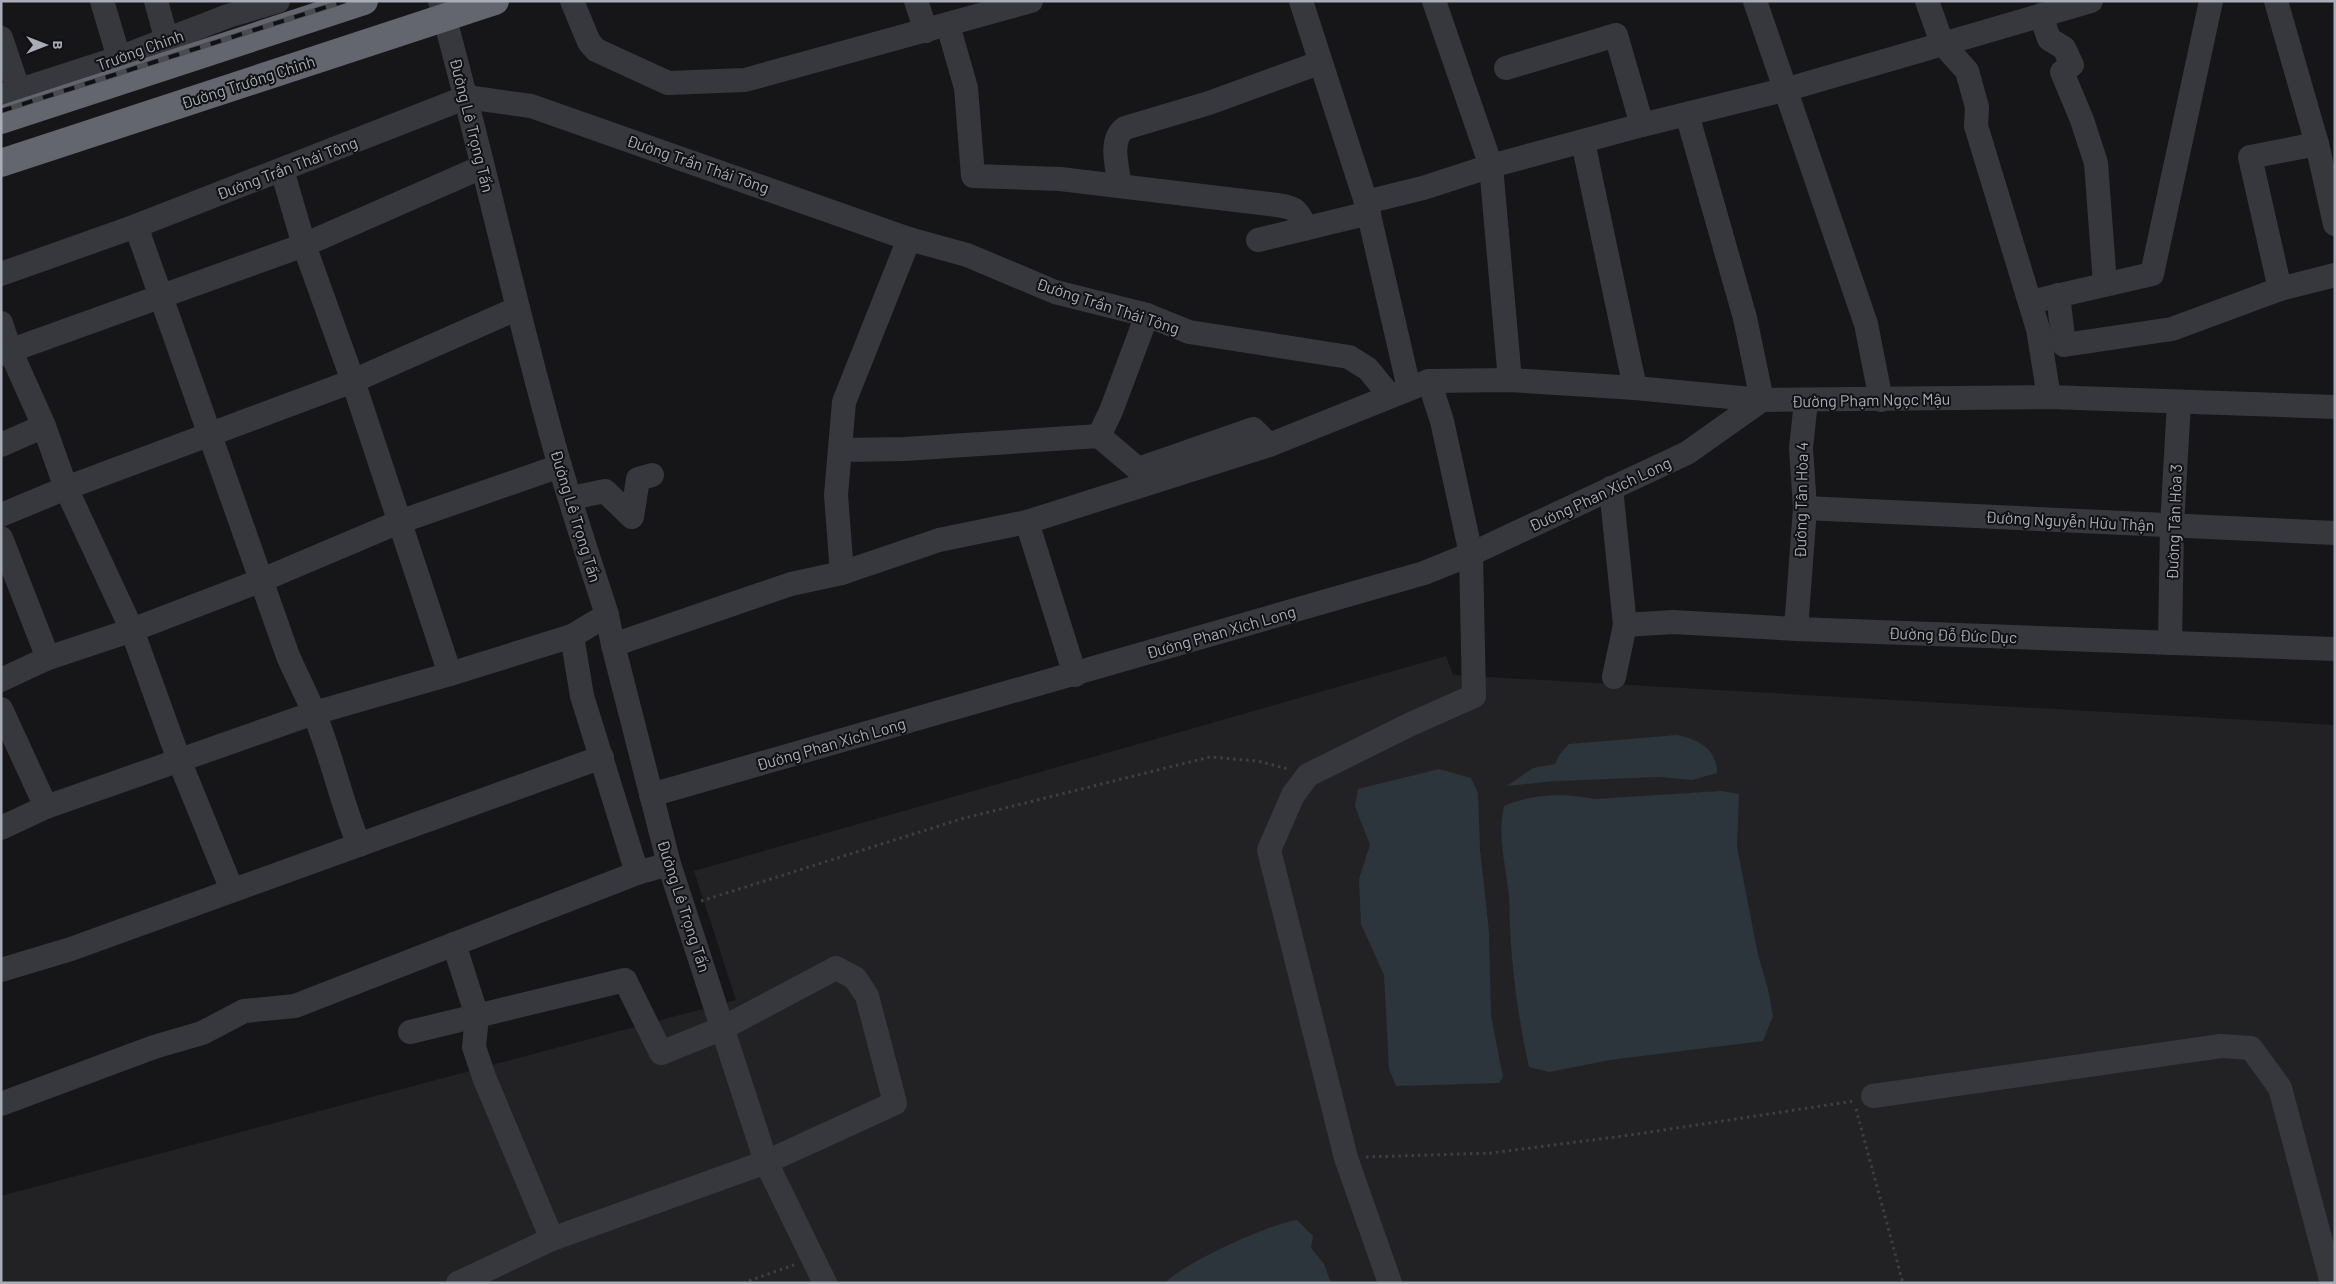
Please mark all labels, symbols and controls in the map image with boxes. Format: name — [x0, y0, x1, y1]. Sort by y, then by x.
north arrow — [20, 20, 70, 70]
street label: Trường Chinh — [94, 25, 186, 74]
text: B — [50, 41, 67, 49]
street label: Đường Trường Chinh — [179, 51, 317, 112]
street label: Đường Lê Trọng Tấn — [447, 56, 498, 194]
street label: Đường Trần Thái Tông — [625, 130, 772, 197]
street label: Đường Trần Thái Tông — [214, 132, 360, 203]
street label: Đường Trần Thái Tông — [1034, 273, 1182, 338]
street label: Đường Phạm Ngọc Mậu — [1792, 389, 1950, 410]
street label: Đường Tân Hòa 4 — [1790, 442, 1811, 558]
street label: Đường Lê Trọng Tấn — [547, 447, 606, 584]
street label: Đường Phan Xích Long — [1526, 452, 1674, 535]
street label: Đường Tân Hòa 3 — [2162, 464, 2185, 580]
street label: Đường Nguyễn Hữu Thận — [1985, 507, 2155, 534]
street label: Đường Phan Xích Long — [1144, 601, 1298, 662]
street label: Đường Đỗ Đức Dục — [1888, 623, 2018, 646]
street label: Đường Phan Xích Long — [754, 713, 908, 774]
street label: Đường Lê Trọng Tấn — [654, 837, 715, 974]

